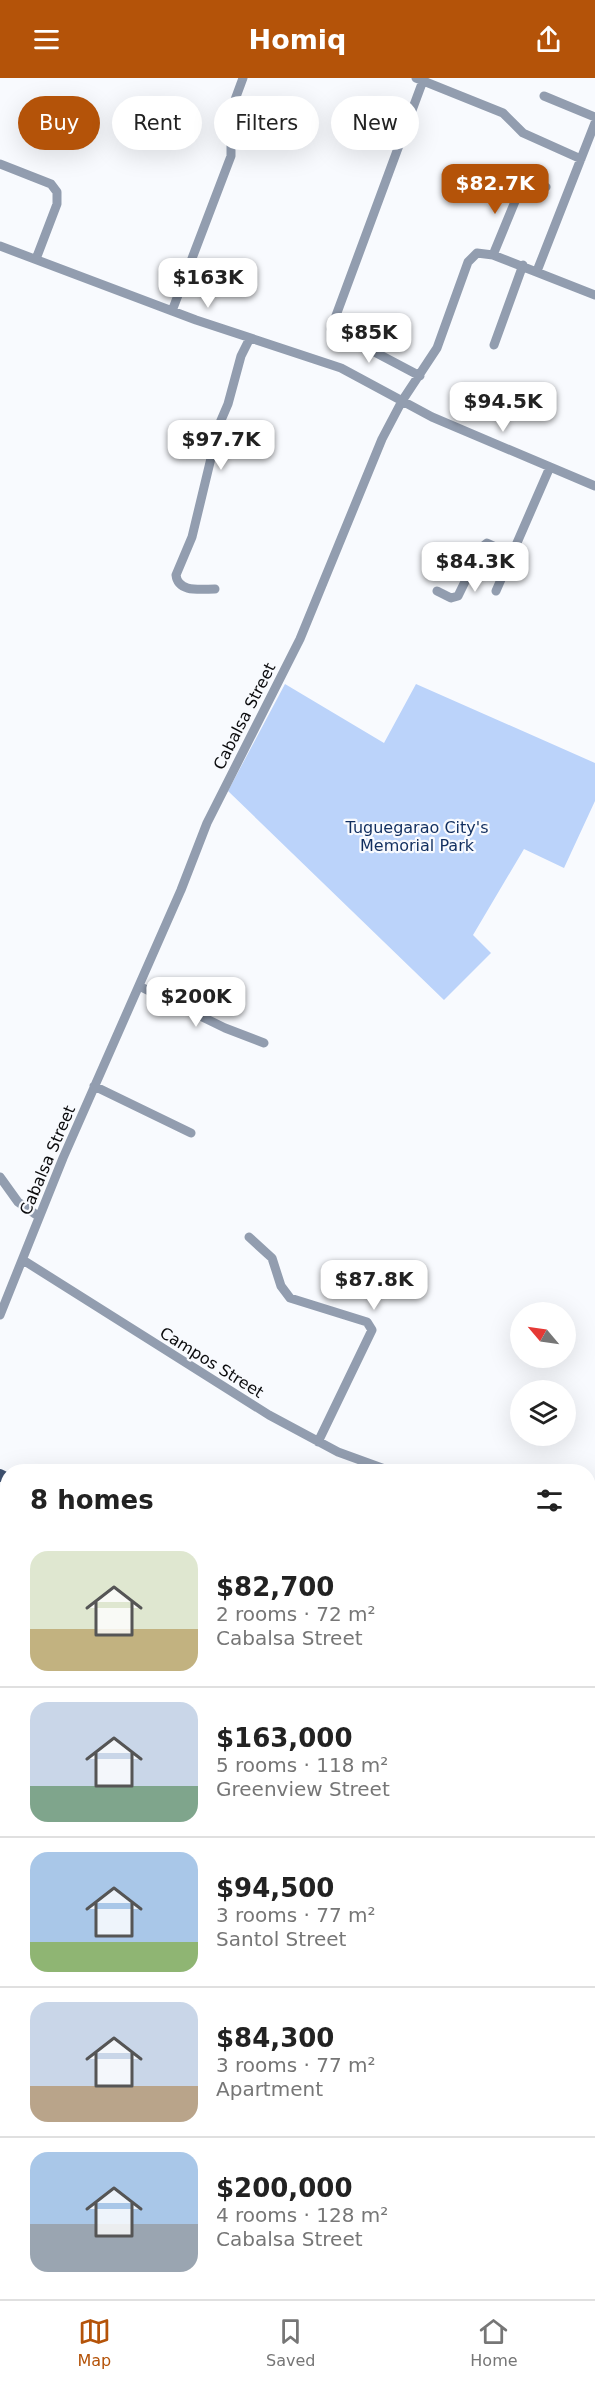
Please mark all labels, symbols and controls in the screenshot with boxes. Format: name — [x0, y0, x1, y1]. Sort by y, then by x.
icon: menu — [30, 23, 63, 56]
icon: share — [532, 23, 565, 56]
text: Homiq — [249, 24, 346, 55]
chip: Buy — [18, 96, 100, 150]
chip: Rent — [112, 96, 202, 150]
chip: Filters — [214, 96, 319, 150]
chip: New — [331, 96, 419, 150]
pin: $82.7K — [446, 164, 544, 215]
text: $82.7K — [456, 171, 534, 195]
pin: $163K — [166, 258, 250, 309]
text: $163K — [172, 265, 244, 289]
pin: $85K — [333, 313, 405, 364]
text: $85K — [340, 320, 398, 344]
pin: $94.5K — [454, 382, 552, 433]
text: $94.5K — [464, 389, 542, 413]
pin: $97.7K — [172, 420, 270, 471]
text: $97.7K — [182, 427, 260, 451]
pin: $84.3K — [426, 542, 524, 593]
text: $84.3K — [436, 549, 514, 573]
street label: Cabalsa Street — [209, 660, 280, 773]
park label: Tuguegarao City's Memorial Park — [345, 818, 488, 855]
pin: $200K — [154, 977, 238, 1028]
text: $200K — [160, 984, 232, 1008]
street label: Cabalsa Street — [16, 1103, 79, 1218]
pin: $87.8K — [325, 1260, 423, 1311]
text: $87.8K — [335, 1267, 413, 1291]
north arrow — [510, 1302, 576, 1368]
map controls — [510, 1302, 576, 1446]
street label: Campos Street — [156, 1323, 267, 1402]
button: layers — [510, 1380, 576, 1446]
icon: filters — [533, 1484, 566, 1517]
text: 8 homes — [30, 1485, 154, 1515]
text: $82,700 — [216, 1572, 334, 1602]
icon: home — [78, 1575, 150, 1647]
text: 2 rooms · 72 m² — [216, 1602, 376, 1626]
text: Cabalsa Street — [216, 1626, 363, 1650]
text: $163,000 — [216, 1723, 353, 1753]
icon: home — [78, 1726, 150, 1798]
text: 5 rooms · 118 m² — [216, 1753, 388, 1777]
text: Greenview Street — [216, 1777, 390, 1801]
text: $94,500 — [216, 1873, 334, 1903]
icon: home — [78, 1876, 150, 1948]
text: 3 rooms · 77 m² — [216, 1903, 376, 1927]
text: Santol Street — [216, 1927, 346, 1951]
text: $84,300 — [216, 2023, 334, 2053]
icon: home — [78, 2026, 150, 2098]
text: 3 rooms · 77 m² — [216, 2053, 376, 2077]
text: Apartment — [216, 2077, 323, 2101]
text: $200,000 — [216, 2173, 353, 2203]
icon: home — [78, 2176, 150, 2248]
text: 4 rooms · 128 m² — [216, 2203, 388, 2227]
text: Cabalsa Street — [216, 2227, 363, 2251]
tab: Map — [77, 2315, 111, 2370]
tab: Saved — [266, 2315, 315, 2370]
tab: Home — [470, 2315, 518, 2370]

